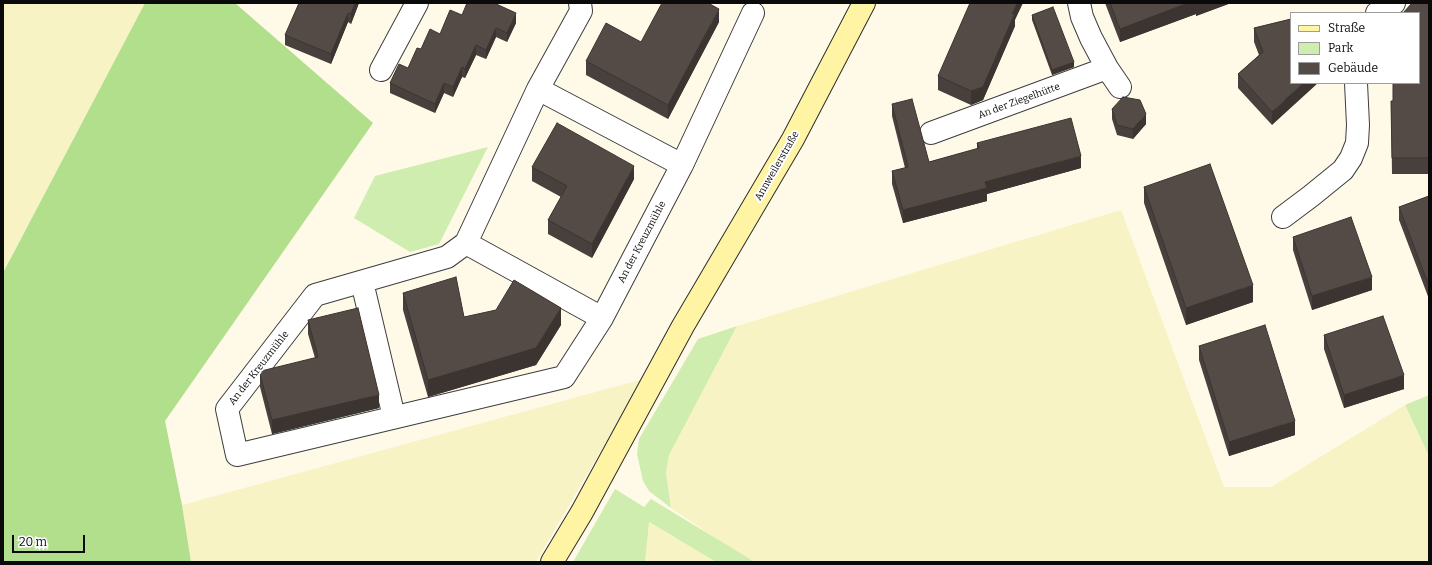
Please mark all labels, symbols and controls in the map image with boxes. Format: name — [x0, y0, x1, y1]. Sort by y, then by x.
legend — [1290, 12, 1420, 84]
text: Straße — [1328, 21, 1365, 35]
text: Park — [1328, 41, 1353, 55]
text: Gebäude — [1328, 61, 1378, 75]
street label: An der Ziegelhütte — [976, 81, 1062, 121]
street label: Annweilerstraße — [752, 129, 802, 203]
street label: An der Kreuzmühle — [615, 199, 669, 285]
street label: An der Kreuzmühle — [226, 329, 292, 407]
scale bar — [14, 527, 87, 553]
text: 20 m — [19, 535, 47, 549]

